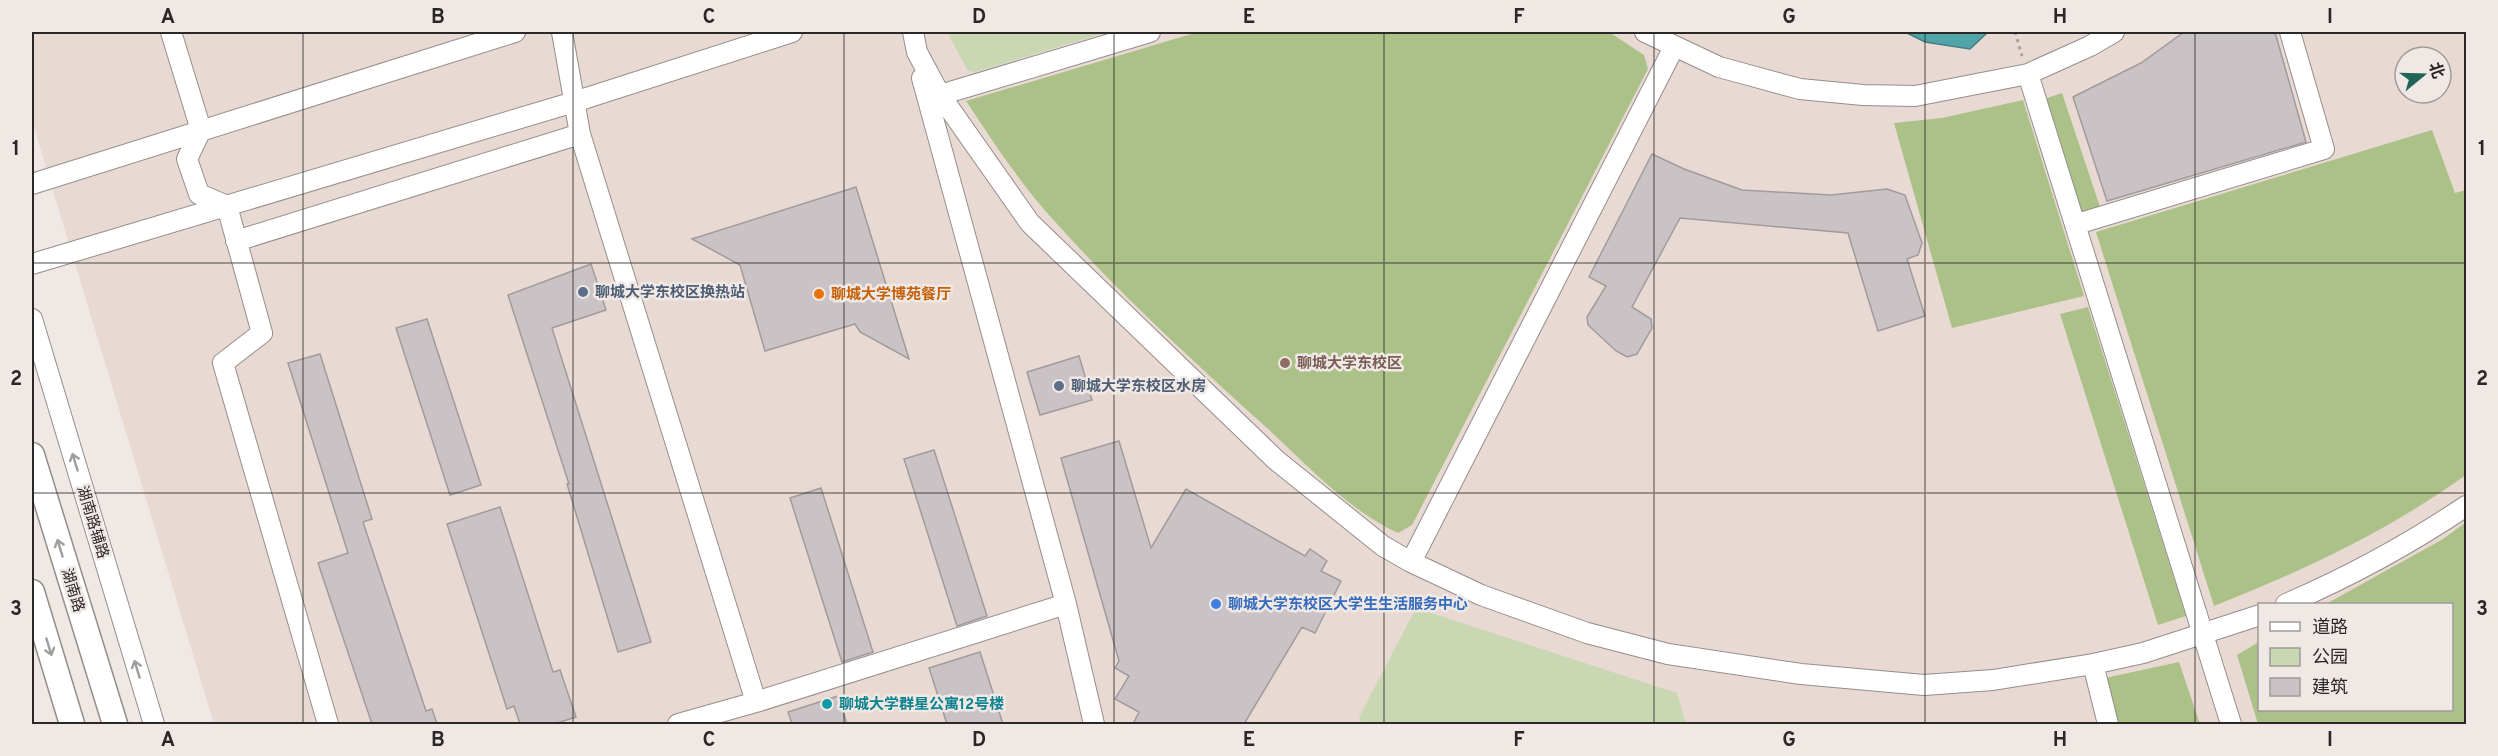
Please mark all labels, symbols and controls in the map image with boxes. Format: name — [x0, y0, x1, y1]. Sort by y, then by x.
text: A — [161, 5, 175, 31]
text: B — [431, 5, 445, 31]
text: C — [703, 5, 715, 31]
text: D — [972, 5, 986, 31]
text: E — [1243, 5, 1255, 31]
text: F — [1513, 5, 1525, 31]
text: G — [1782, 5, 1796, 31]
text: H — [2053, 5, 2067, 31]
text: I — [2327, 5, 2333, 31]
north arrow — [2393, 45, 2453, 105]
text: 北 — [2423, 60, 2447, 82]
text: 1 — [12, 137, 20, 163]
text: 1 — [2478, 137, 2486, 163]
place label: 聊城大学东校区换热站 — [595, 283, 745, 303]
marker: 聊城大学东校区换热站 — [576, 285, 590, 299]
place label: 聊城大学博苑餐厅 — [831, 285, 951, 305]
marker: 聊城大学博苑餐厅 — [812, 287, 826, 301]
place label: 聊城大学东校区 — [1297, 354, 1402, 374]
marker: 聊城大学东校区 — [1278, 356, 1292, 370]
text: 2 — [10, 367, 22, 393]
text: 2 — [2476, 367, 2488, 393]
place label: 聊城大学东校区水房 — [1071, 377, 1206, 397]
marker: 聊城大学东校区水房 — [1052, 379, 1066, 393]
one-way arrow — [69, 453, 80, 472]
street label: 湖南路辅路 — [72, 484, 112, 561]
one-way arrow — [54, 539, 65, 558]
street label: 湖南路 — [56, 566, 87, 615]
place label: 聊城大学东校区大学生生活服务中心 — [1228, 595, 1468, 615]
text: 3 — [10, 597, 22, 623]
marker: 聊城大学东校区大学生生活服务中心 — [1209, 597, 1223, 611]
text: 3 — [2476, 597, 2488, 623]
legend — [2258, 603, 2453, 711]
text: 道路 — [2312, 617, 2348, 640]
one-way arrow — [44, 638, 55, 657]
text: 公园 — [2312, 647, 2348, 670]
one-way arrow — [131, 659, 142, 678]
text: 建筑 — [2312, 677, 2348, 700]
place label: 聊城大学群星公寓12号楼 — [839, 695, 1004, 715]
marker: 聊城大学群星公寓12号楼 — [820, 697, 834, 711]
text: A — [161, 728, 175, 754]
text: B — [431, 728, 445, 754]
text: C — [703, 728, 715, 754]
text: D — [972, 728, 986, 754]
text: E — [1243, 728, 1255, 754]
text: F — [1513, 728, 1525, 754]
text: G — [1782, 728, 1796, 754]
text: H — [2053, 728, 2067, 754]
text: I — [2327, 728, 2333, 754]

